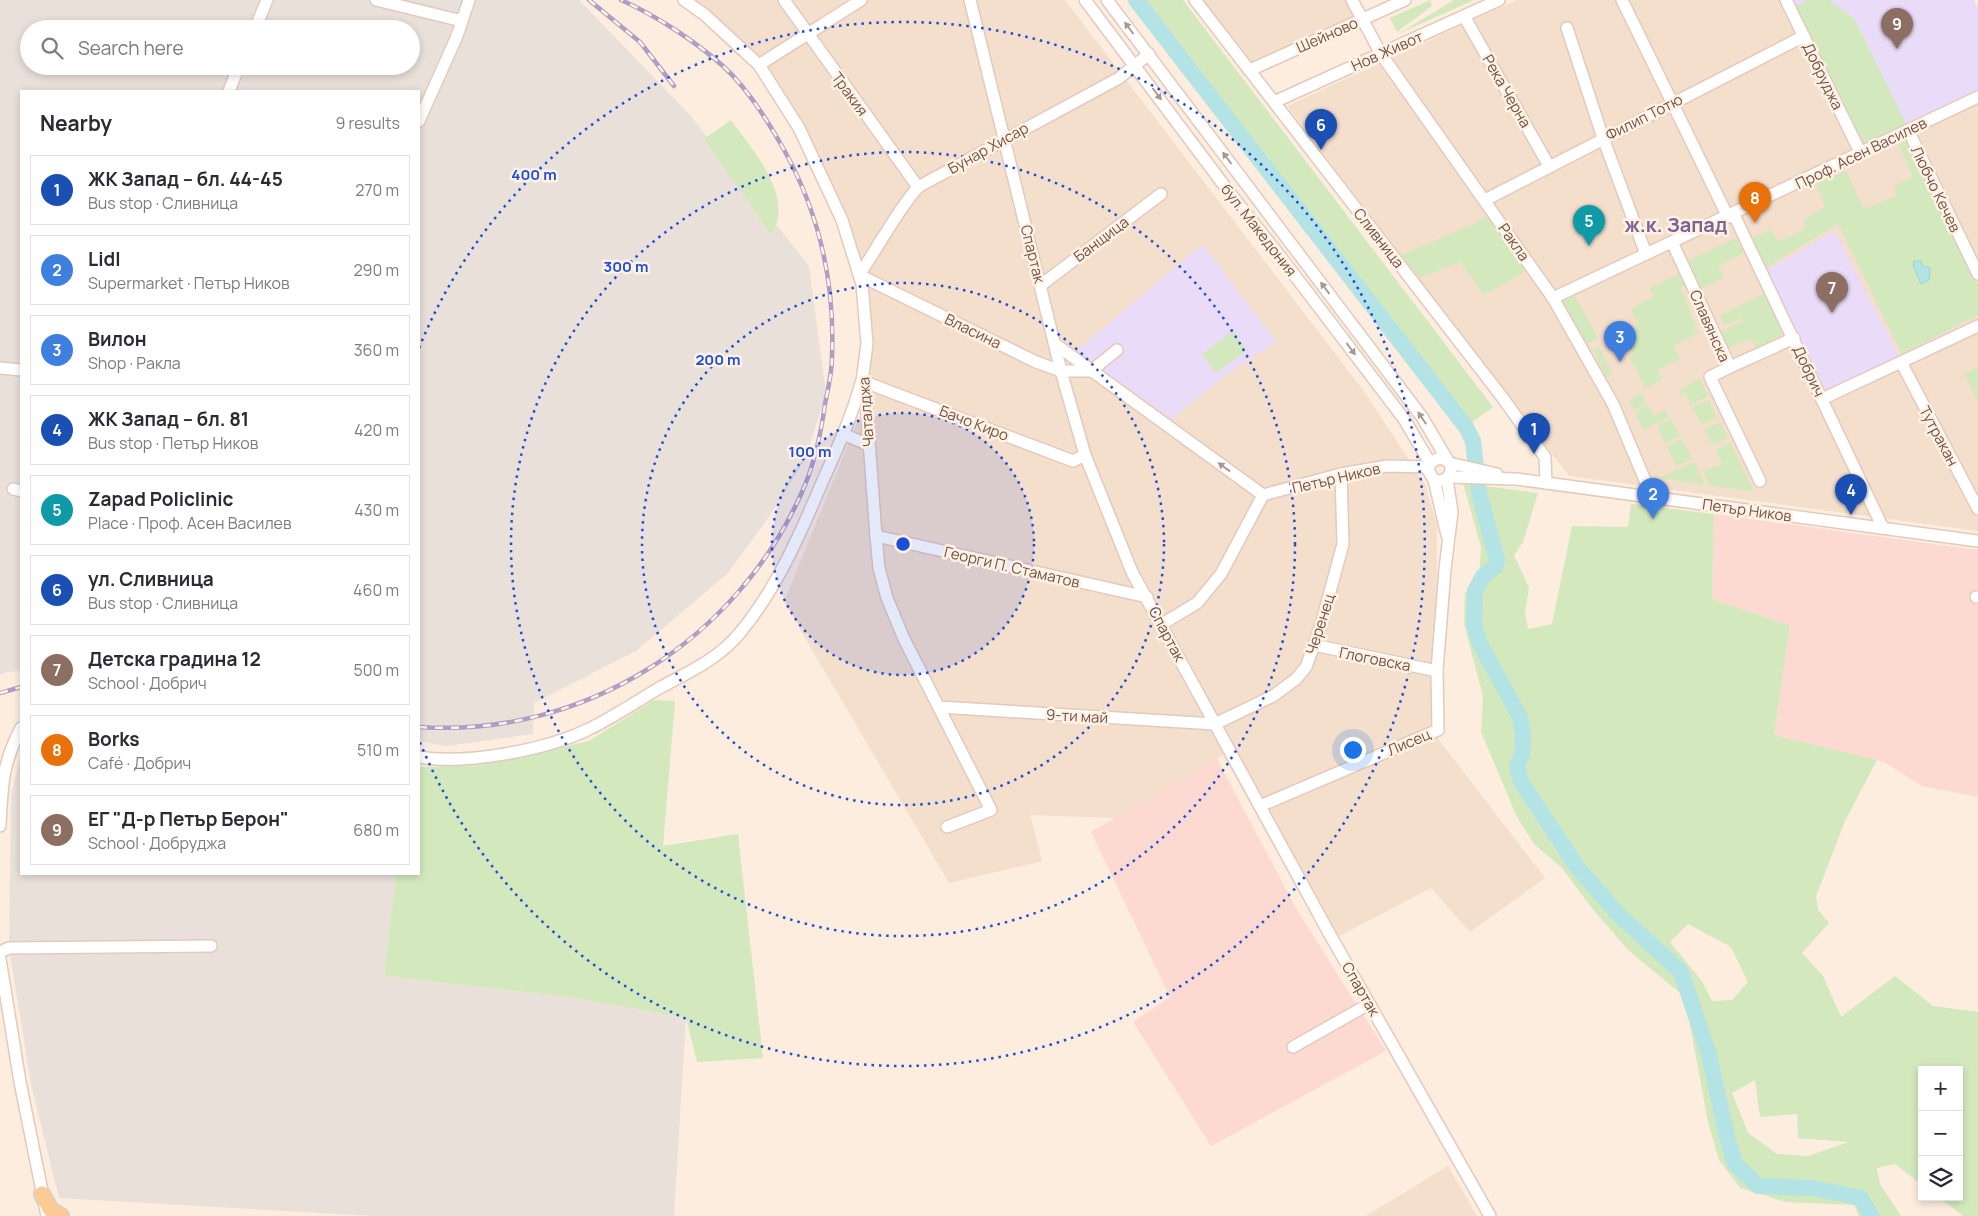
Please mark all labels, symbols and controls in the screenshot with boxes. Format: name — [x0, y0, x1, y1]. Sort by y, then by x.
pin: 9 — [1881, 8, 1913, 49]
street label: Шейново — [1293, 12, 1361, 58]
search box — [20, 20, 420, 75]
one-way arrow — [1123, 22, 1134, 35]
street label: Нов Живот — [1348, 26, 1427, 76]
icon: search — [38, 34, 66, 62]
text: Search here — [78, 35, 184, 61]
street label: Добруджа — [1798, 39, 1848, 113]
street label: Река Черна — [1478, 51, 1536, 131]
street label: Тракия — [827, 68, 873, 120]
one-way arrow — [1152, 87, 1162, 101]
street label: Филип Тотю — [1602, 89, 1686, 145]
text: Nearby — [40, 109, 112, 137]
pin: 6 — [1305, 109, 1337, 150]
text: 9 results — [335, 112, 400, 134]
street label: Проф. Асен Василев — [1792, 112, 1930, 194]
street label: Бунар Хисар — [944, 117, 1032, 179]
street label: Любчо Кечев — [1906, 142, 1966, 236]
one-way arrow — [1222, 151, 1232, 165]
text: 400 m — [511, 164, 557, 185]
text: ЖК Запад – бл. 44-45 — [88, 166, 283, 192]
text: 1 — [53, 179, 61, 201]
text: 270 m — [355, 179, 399, 201]
street label: бул. Македония — [1216, 179, 1302, 281]
pin: 8 — [1739, 182, 1771, 223]
text: Bus stop · Сливница — [88, 192, 238, 214]
street label: Сливница — [1349, 204, 1409, 272]
pin: 5 — [1573, 205, 1605, 246]
street label: Банщица — [1069, 211, 1133, 267]
district label: ж.к. Запад — [1624, 211, 1728, 238]
street label: Ракла — [1493, 219, 1535, 265]
street label: Спартак — [1016, 223, 1051, 286]
text: Lidl — [88, 246, 121, 272]
text: 300 m — [604, 256, 648, 277]
text: 2 — [52, 259, 62, 281]
text: 290 m — [353, 259, 399, 281]
text: Supermarket · Петър Ников — [88, 272, 290, 294]
pin: 7 — [1816, 272, 1848, 313]
one-way arrow — [1319, 282, 1330, 295]
street label: Славянска — [1685, 287, 1735, 365]
street label: Власина — [941, 308, 1005, 354]
pin: 3 — [1604, 321, 1636, 362]
text: Вилон — [88, 326, 147, 352]
text: 3 — [52, 339, 62, 361]
text: 360 m — [354, 339, 399, 361]
one-way arrow — [1345, 342, 1356, 355]
street label: Добрич — [1788, 342, 1830, 400]
text: 200 m — [695, 349, 741, 370]
text: Shop · Ракла — [88, 352, 181, 374]
street label: Чаталджа — [853, 376, 879, 448]
street label: Бачо Киро — [936, 400, 1012, 446]
street label: Тутракан — [1914, 402, 1964, 470]
text: ЖК Запад – бл. 81 — [88, 406, 249, 432]
one-way arrow — [1417, 411, 1427, 425]
pin: 1 — [1518, 413, 1550, 454]
text: 4 — [52, 419, 62, 441]
text: 420 m — [354, 419, 399, 441]
text: Bus stop · Петър Ников — [88, 432, 258, 454]
text: 100 m — [789, 441, 831, 462]
street label: Петър Ников — [1290, 458, 1382, 498]
one-way arrow — [1218, 461, 1231, 472]
pin: 4 — [1835, 474, 1867, 515]
pin: 2 — [1637, 478, 1669, 519]
text: Zapad Policlinic — [88, 486, 234, 512]
street label: Петър Ников — [1701, 493, 1793, 527]
text: 5 — [52, 499, 62, 521]
text: 430 m — [354, 499, 399, 521]
text: Place · Проф. Асен Василев — [88, 512, 292, 534]
centre of rings — [894, 535, 912, 553]
street label: Георги П. Стаматов — [942, 541, 1082, 593]
text: ул. Сливница — [88, 566, 214, 592]
text: 6 — [52, 579, 62, 601]
text: 460 m — [353, 579, 399, 601]
street label: Черенец — [1300, 590, 1340, 657]
text: Bus stop · Сливница — [88, 592, 238, 614]
street label: Спартак — [1144, 603, 1191, 666]
street label: Глоговска — [1338, 642, 1412, 676]
text: Детска градина 12 — [88, 646, 261, 672]
text: 7 — [53, 659, 61, 681]
text: 500 m — [353, 659, 399, 681]
text: School · Добрич — [88, 672, 207, 694]
street label: 9-ти май — [1046, 704, 1108, 728]
street label: Лисец — [1384, 723, 1435, 761]
text: Borks — [88, 726, 140, 752]
your location — [1340, 737, 1366, 763]
text: 8 — [52, 739, 62, 761]
text: 510 m — [357, 739, 399, 761]
text: Café · Добрич — [88, 752, 191, 774]
text: ЕГ "Д-р Петър Берон" — [88, 806, 289, 832]
text: 9 — [52, 819, 62, 841]
text: 680 m — [353, 819, 399, 841]
text: School · Добруджа — [88, 832, 226, 854]
street label: Спартак — [1337, 958, 1385, 1021]
map controls — [1918, 1066, 1963, 1201]
button: + — [1918, 1066, 1963, 1111]
button: − — [1918, 1111, 1963, 1156]
button: layers — [1918, 1156, 1963, 1201]

